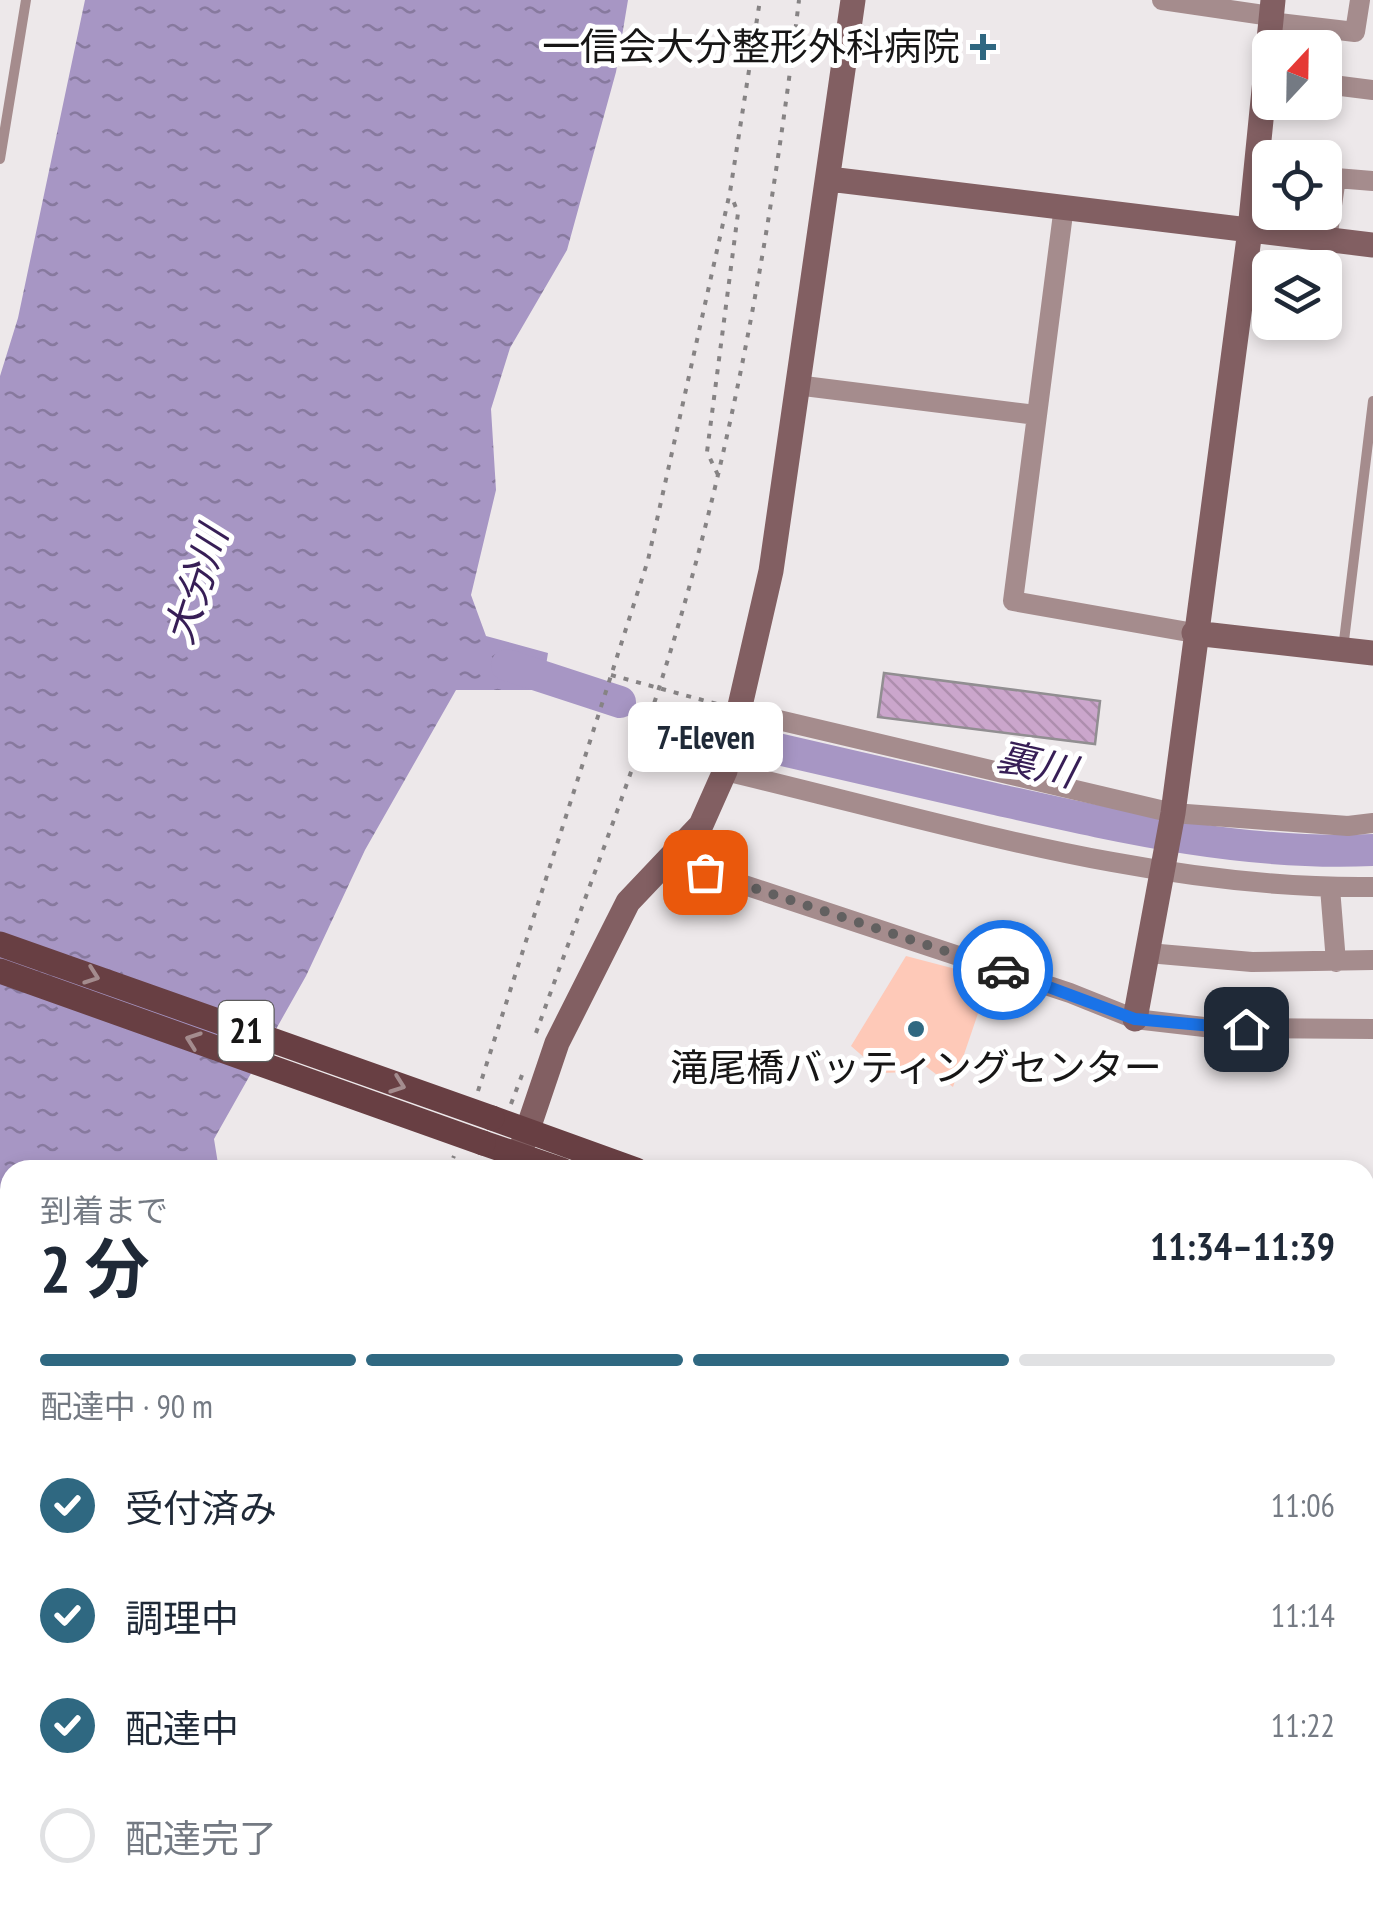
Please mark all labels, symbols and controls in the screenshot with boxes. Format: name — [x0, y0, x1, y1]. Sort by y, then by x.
place label: 一信会大分整形外科病院 — [542, 21, 960, 70]
north arrow — [1252, 30, 1342, 120]
map controls — [1252, 30, 1342, 340]
marker: 一信会大分整形外科病院 — [970, 34, 996, 60]
button: locate — [1252, 140, 1342, 230]
button: layers — [1252, 250, 1342, 340]
water label: 大分川 — [152, 516, 240, 650]
callout: 7-Eleven — [628, 702, 782, 772]
text: 7-Eleven — [656, 716, 755, 758]
water label: 裏川 — [991, 729, 1085, 798]
pin — [663, 830, 748, 915]
icon: bag — [678, 845, 733, 900]
courier — [953, 920, 1053, 1020]
icon: car — [976, 943, 1031, 998]
one-way arrow — [82, 964, 99, 985]
pin — [1204, 987, 1289, 1072]
road number: 21 — [218, 1001, 274, 1061]
icon: home — [1219, 1002, 1274, 1057]
marker: 滝尾橋バッティングセンター — [905, 1018, 927, 1040]
one-way arrow — [186, 1031, 203, 1052]
place label: 滝尾橋バッティングセンター — [670, 1042, 1162, 1091]
one-way arrow — [389, 1073, 406, 1094]
text: 到着まで — [40, 1189, 168, 1231]
text: 11:34–11:39 — [1150, 1221, 1335, 1270]
text: 2 分 — [40, 1226, 149, 1310]
text: 配達中 · 90 m — [40, 1385, 213, 1427]
icon: check — [40, 1478, 95, 1533]
text: 受付済み — [125, 1483, 277, 1532]
text: 11:06 — [1271, 1484, 1335, 1526]
icon: check — [40, 1588, 95, 1643]
text: 調理中 — [125, 1593, 239, 1642]
text: 11:14 — [1271, 1594, 1335, 1636]
icon: check — [40, 1698, 95, 1753]
text: 配達中 — [125, 1703, 239, 1752]
text: 11:22 — [1271, 1704, 1335, 1746]
text: 配達完了 — [125, 1813, 277, 1862]

